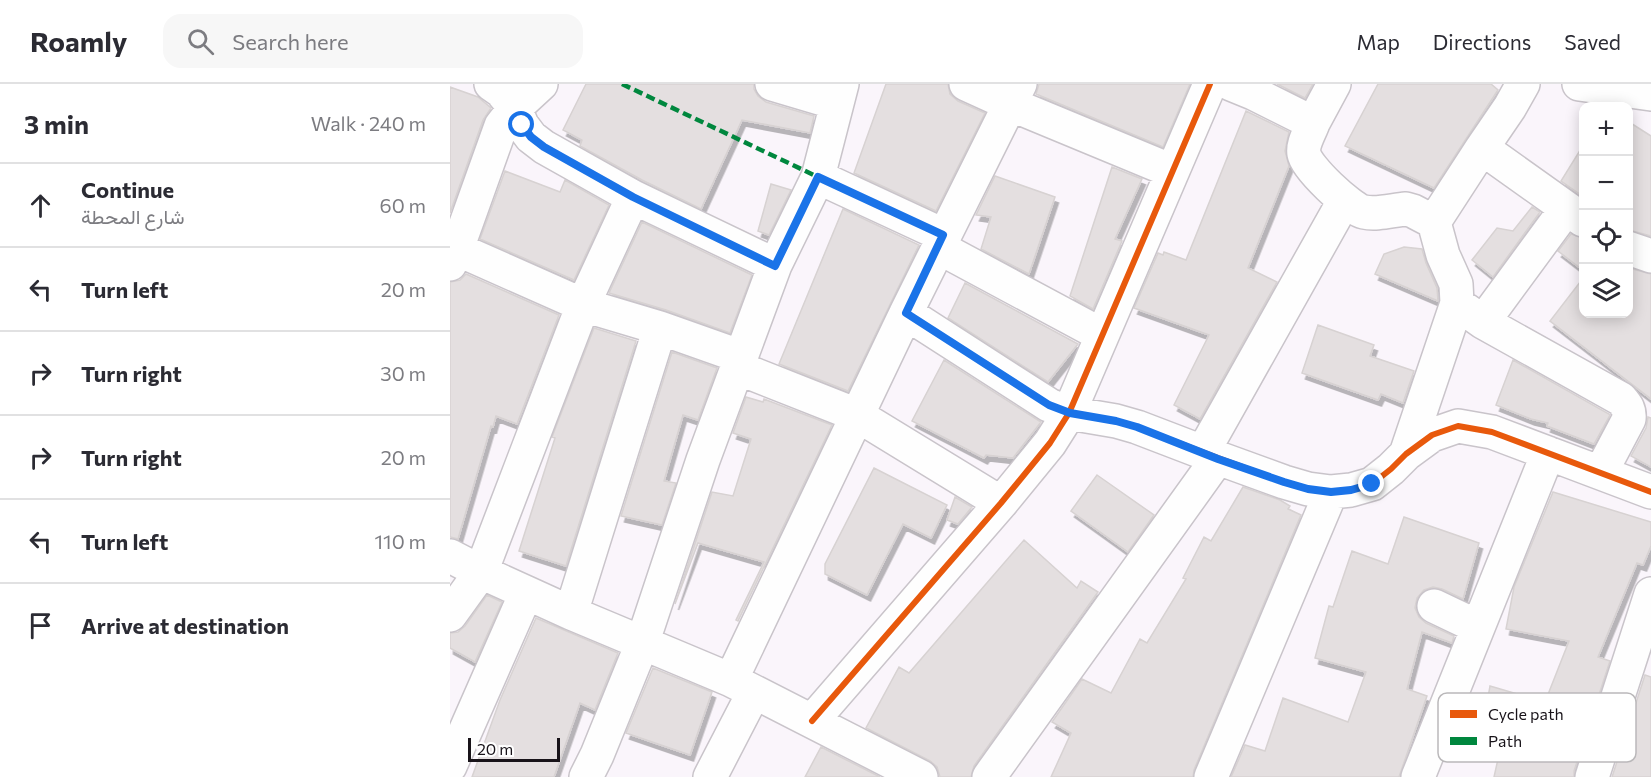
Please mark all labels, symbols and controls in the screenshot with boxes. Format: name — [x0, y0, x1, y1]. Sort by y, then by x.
search box — [163, 14, 583, 68]
text: Roamly — [30, 24, 127, 58]
icon: search — [184, 25, 217, 58]
text: Search here — [232, 28, 349, 55]
text: Map — [1357, 29, 1400, 54]
text: Directions — [1433, 29, 1531, 54]
text: Saved — [1564, 29, 1621, 54]
map controls — [1579, 102, 1633, 318]
button: + — [1579, 102, 1633, 156]
text: 3 min — [24, 108, 89, 139]
text: Walk · 240 m — [311, 111, 426, 135]
route start — [508, 111, 534, 137]
button: − — [1579, 156, 1633, 210]
text: Continue — [81, 176, 174, 203]
icon: ahead — [24, 189, 57, 222]
text: 60 m — [380, 193, 426, 217]
text: شارع المحطة — [81, 204, 184, 228]
button: locate — [1579, 210, 1633, 264]
button: layers — [1579, 264, 1633, 318]
icon: left — [24, 273, 57, 306]
text: Turn left — [81, 276, 168, 303]
text: 20 m — [381, 277, 426, 301]
icon: right — [24, 357, 57, 390]
text: Turn right — [81, 360, 182, 387]
text: 30 m — [380, 361, 426, 385]
icon: right — [24, 441, 57, 474]
text: Turn right — [81, 444, 182, 471]
text: 20 m — [381, 445, 426, 469]
route end — [1358, 470, 1384, 496]
icon: left — [24, 525, 57, 558]
text: Turn left — [81, 528, 168, 555]
text: 110 m — [375, 529, 426, 553]
icon: arrive — [24, 609, 57, 642]
text: Arrive at destination — [81, 612, 289, 639]
legend — [1438, 693, 1636, 762]
text: Cycle path — [1488, 704, 1564, 723]
text: Path — [1488, 731, 1522, 750]
scale bar — [468, 735, 560, 762]
text: 20 m — [477, 739, 513, 758]

